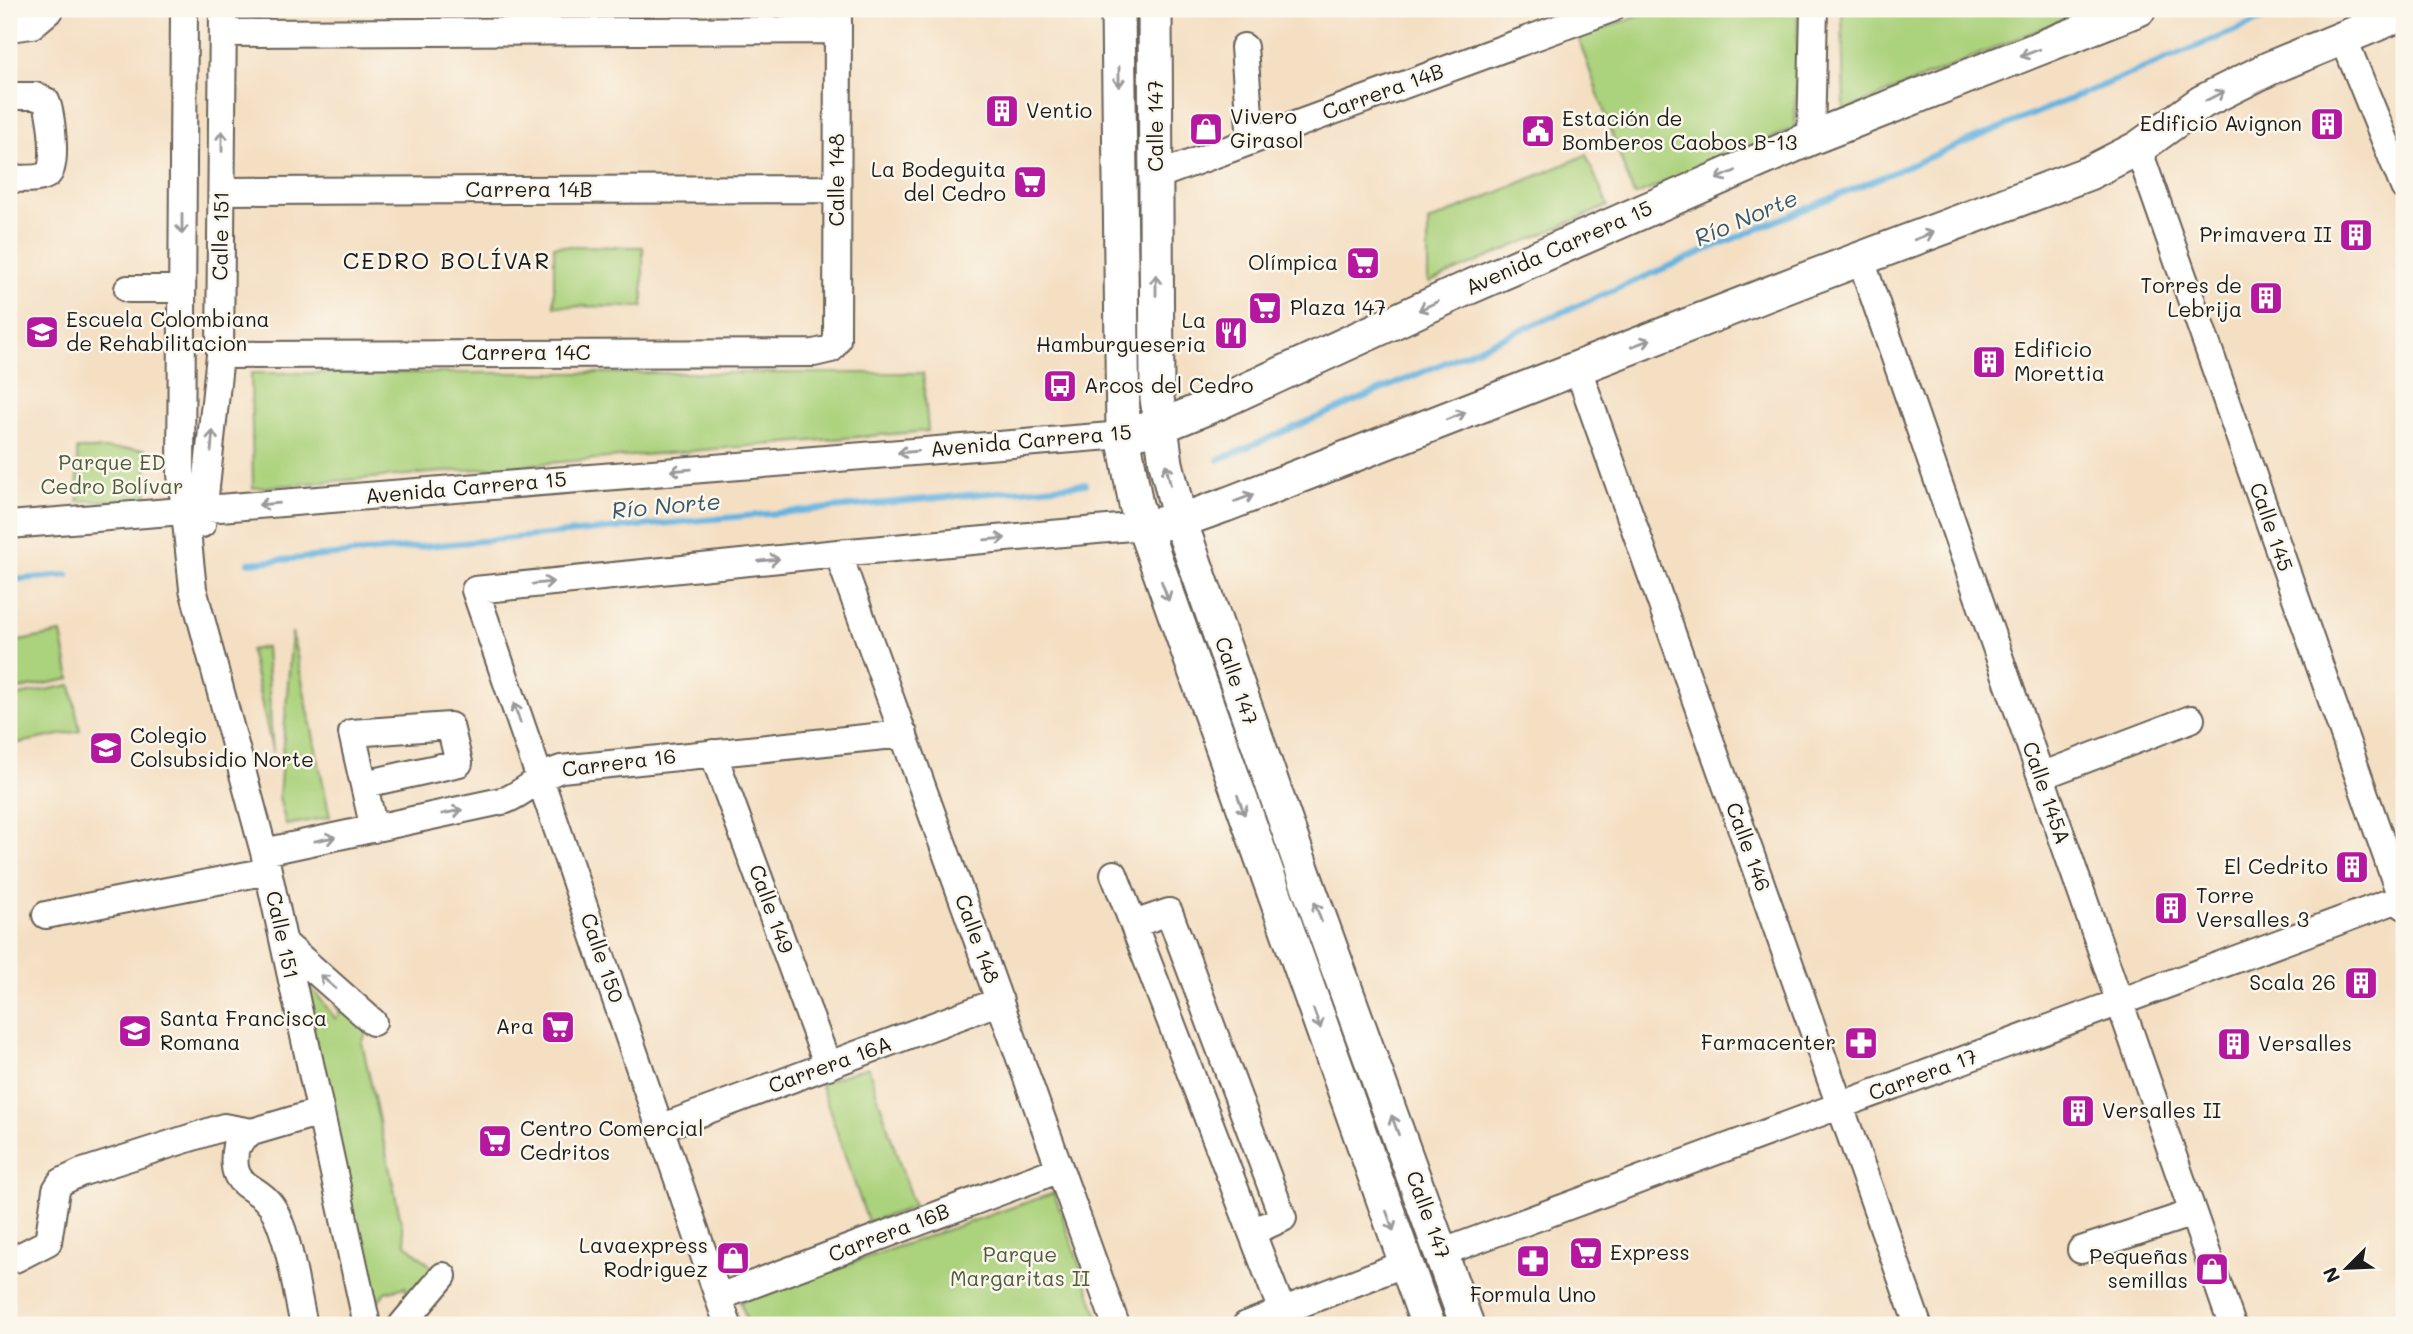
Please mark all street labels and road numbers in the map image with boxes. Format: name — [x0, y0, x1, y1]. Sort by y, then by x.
street label: Carrera 14B — [1318, 56, 1447, 125]
street label: Calle 147 — [1141, 80, 1168, 172]
street label: Calle 148 — [822, 134, 849, 226]
street label: Carrera 14B — [465, 175, 593, 202]
street label: Calle 151 — [205, 191, 234, 281]
street label: Avenida Carrera 15 — [1461, 193, 1656, 300]
street label: Carrera 14C — [461, 338, 591, 365]
street label: Avenida Carrera 15 — [929, 417, 1133, 462]
street label: Avenida Carrera 15 — [364, 464, 568, 509]
street label: Calle 145 — [2245, 478, 2300, 575]
street label: Calle 147 — [1210, 633, 1265, 728]
street label: Calle 145A — [2017, 738, 2078, 847]
street label: Carrera 16 — [560, 741, 677, 782]
street label: Calle 146 — [1721, 798, 1778, 895]
street label: Calle 149 — [744, 860, 801, 957]
street label: Calle 151 — [261, 888, 306, 981]
street label: Calle 148 — [950, 890, 1007, 987]
street label: Calle 150 — [576, 909, 631, 1006]
street label: Carrera 16A — [764, 1029, 895, 1098]
street label: Carrera 17 — [1865, 1041, 1980, 1106]
street label: Calle 147 — [1401, 1167, 1458, 1262]
street label: Carrera 16B — [824, 1196, 953, 1267]

